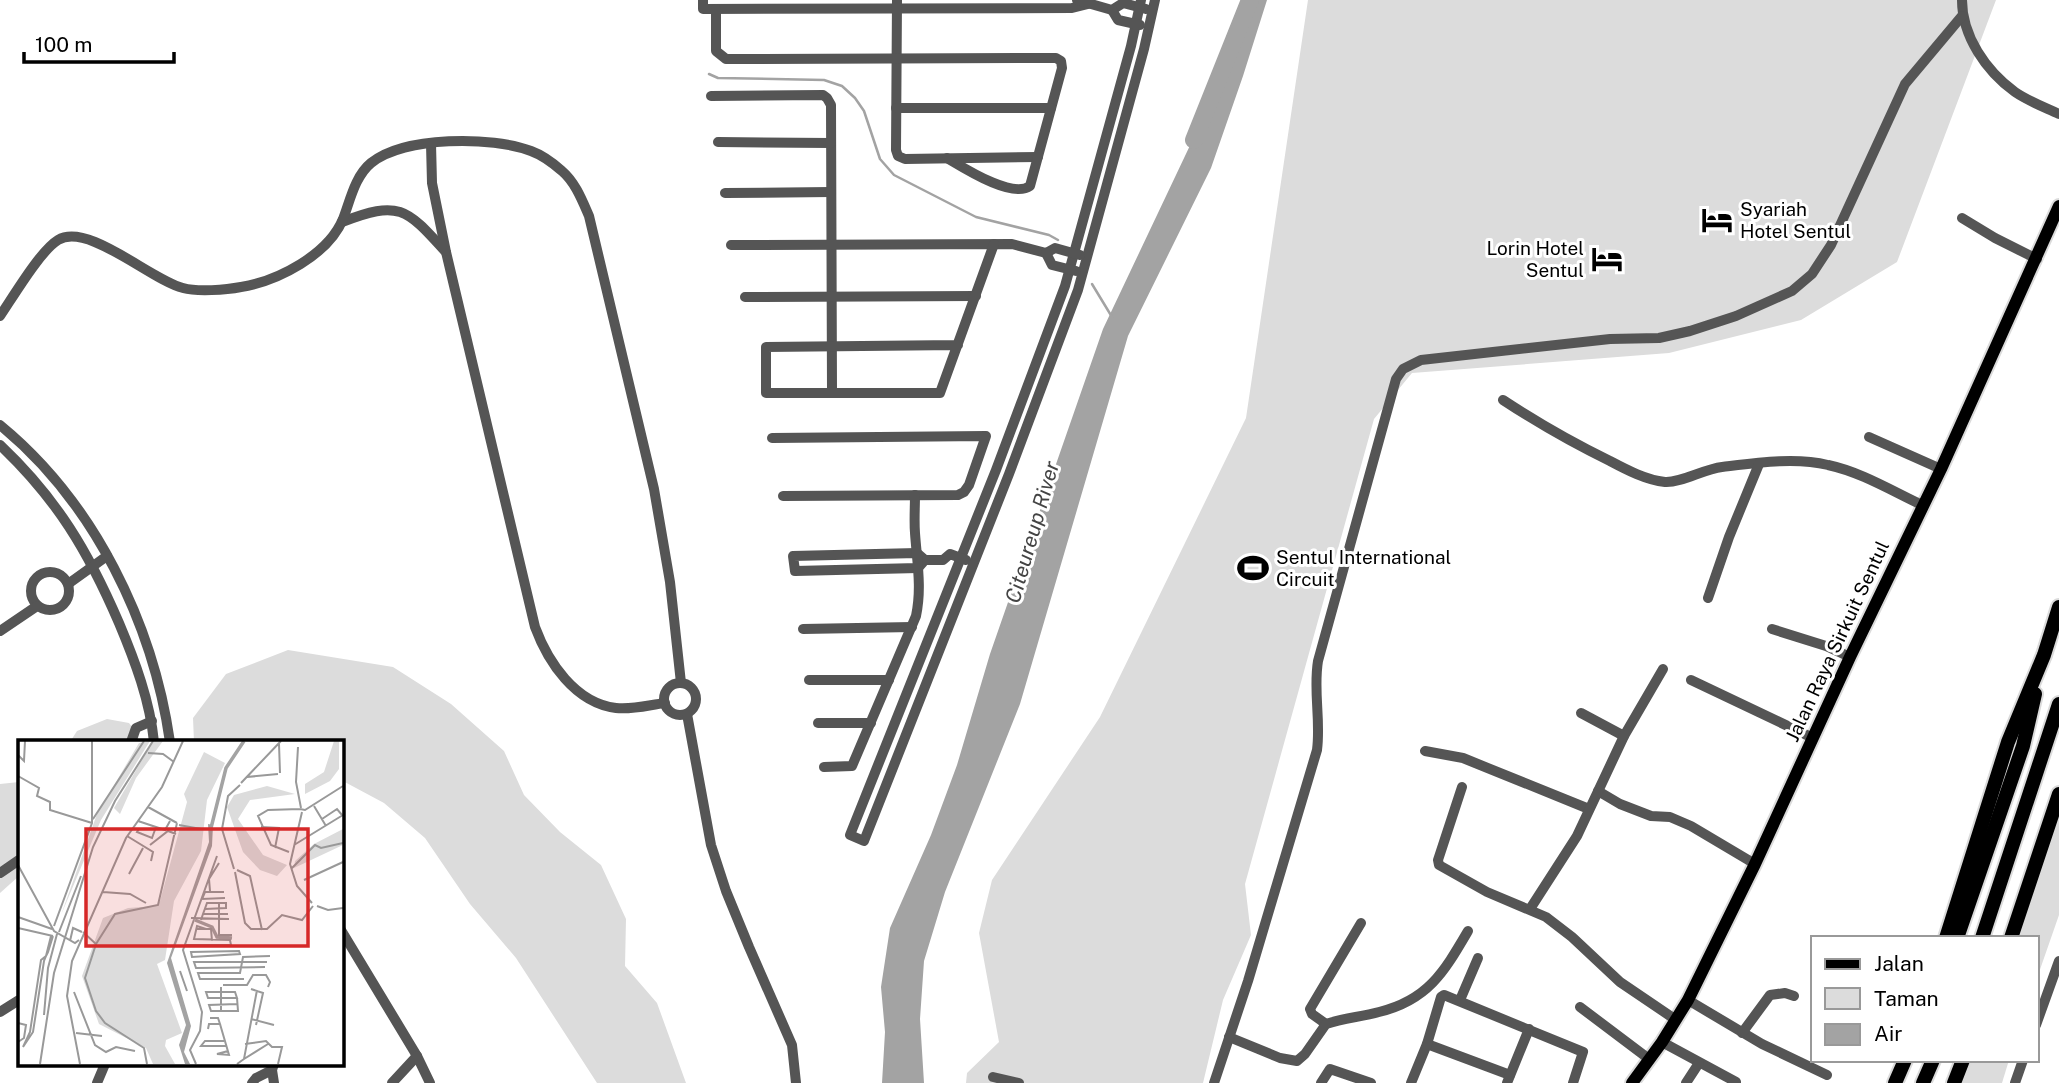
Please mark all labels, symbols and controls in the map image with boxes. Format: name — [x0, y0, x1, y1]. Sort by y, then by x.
scale bar — [24, 21, 175, 65]
text: 100 m — [35, 32, 92, 57]
place label: Syariah Hotel Sentul — [1740, 198, 1851, 242]
hotel icon: Syariah Hotel Sentul — [1700, 203, 1734, 237]
place label: Lorin Hotel Sentul — [1486, 237, 1584, 281]
hotel icon: Lorin Hotel Sentul — [1590, 242, 1624, 276]
water label: Citeureup River — [1000, 457, 1064, 606]
street label: Jalan Raya Sirkuit Sentul — [1781, 537, 1893, 745]
place label: Sentul International Circuit — [1276, 546, 1451, 590]
sports icon: Sentul International Circuit — [1236, 551, 1270, 585]
inset map — [18, 740, 343, 1066]
legend — [1811, 936, 2038, 1062]
text: Jalan — [1874, 951, 1924, 976]
text: Taman — [1874, 986, 1939, 1011]
text: Air — [1874, 1021, 1902, 1046]

